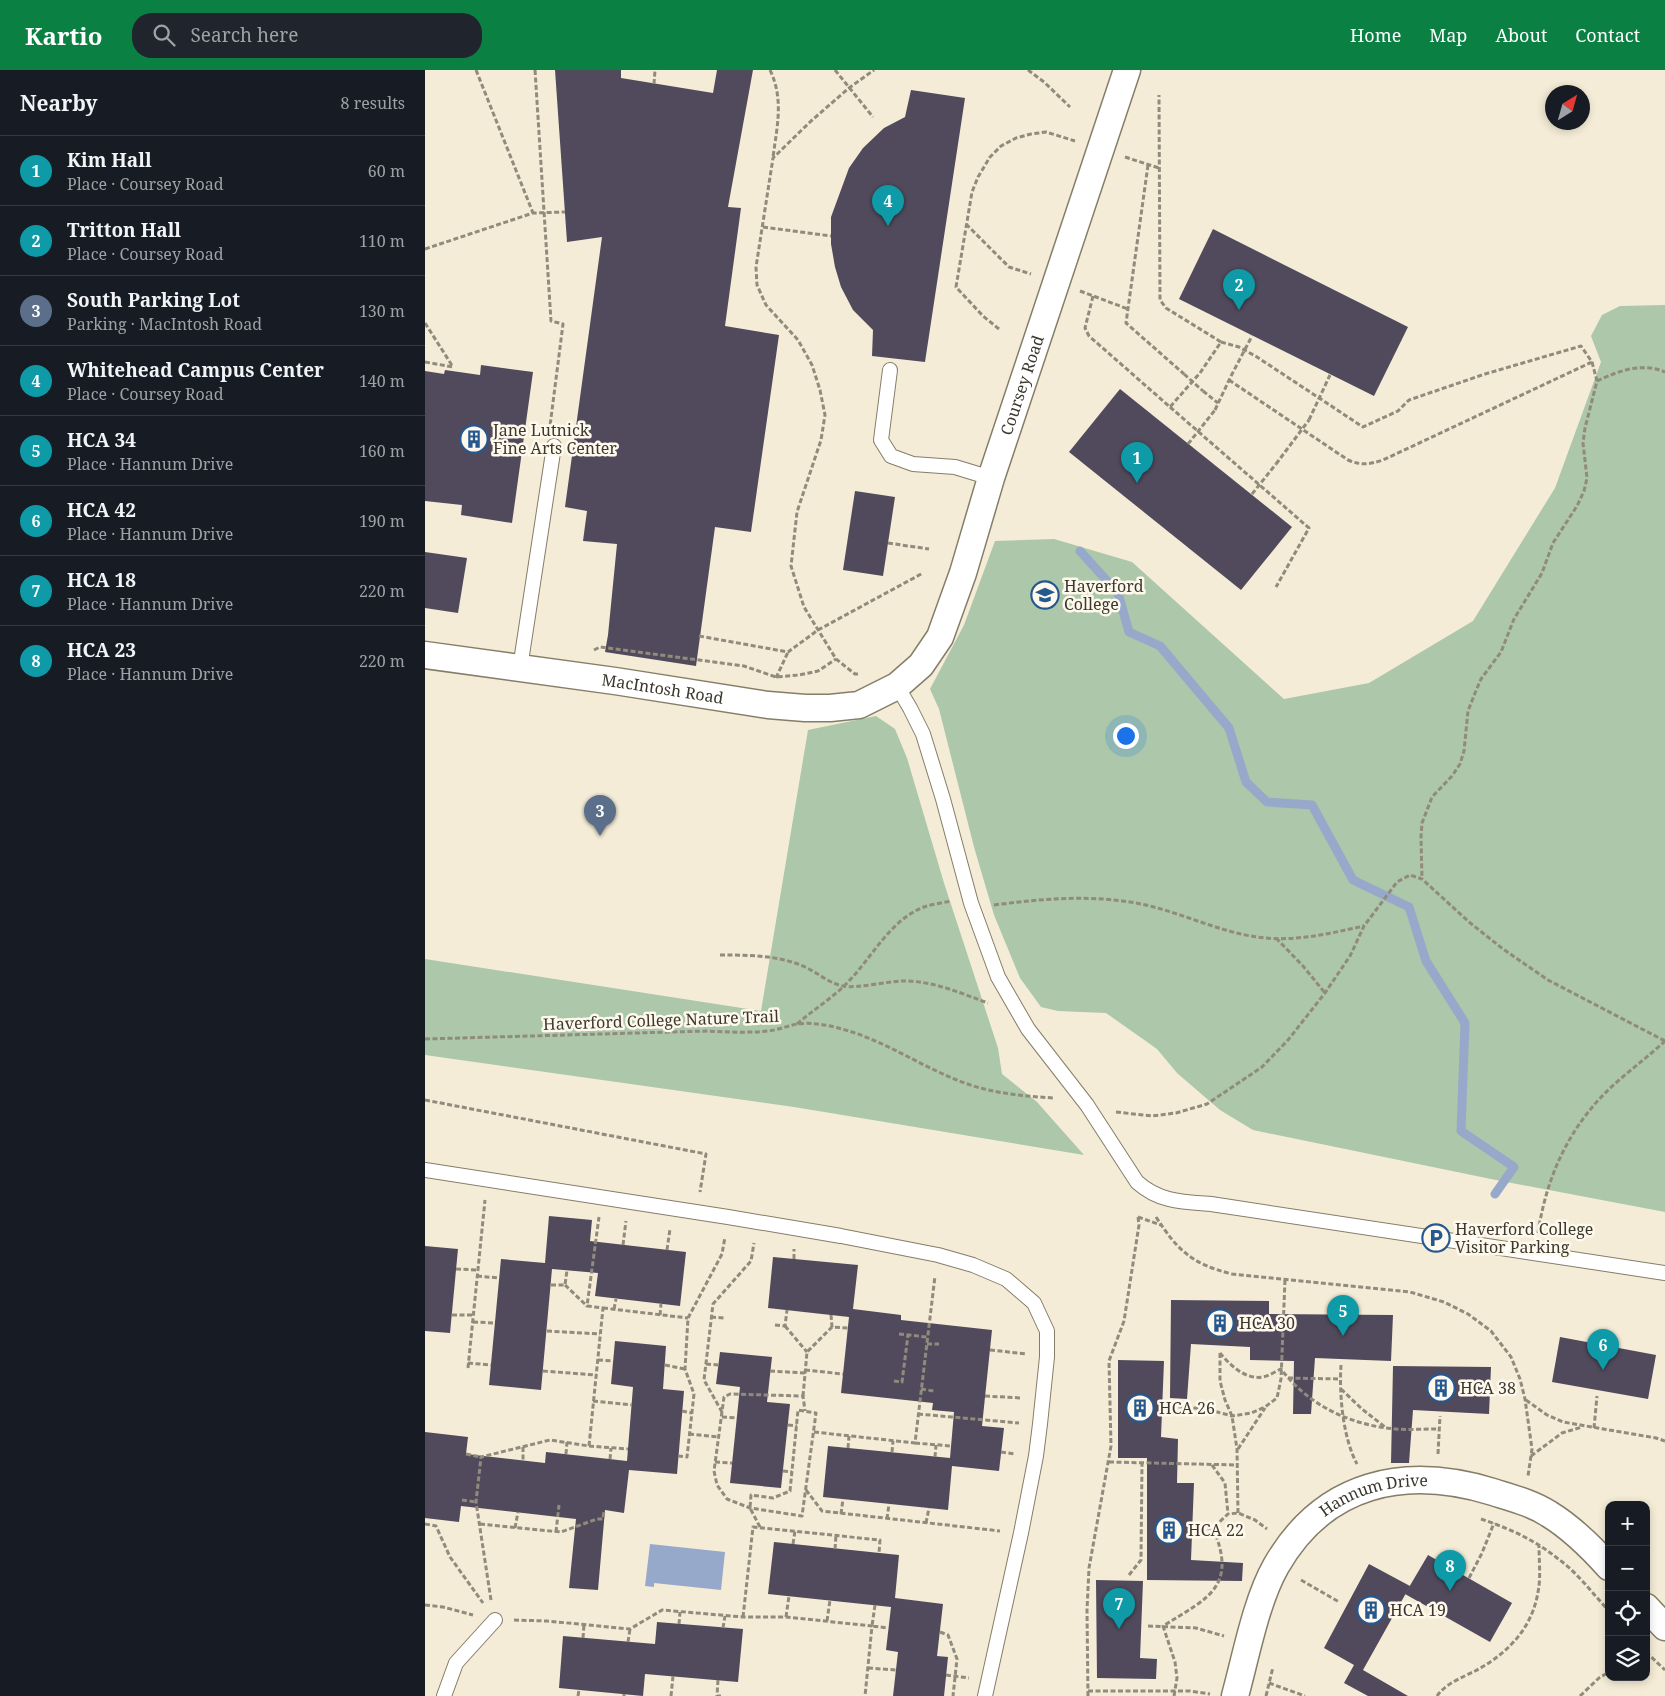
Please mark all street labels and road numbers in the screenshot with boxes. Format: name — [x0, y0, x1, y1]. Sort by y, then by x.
street label: Coursey Road — [995, 332, 1049, 438]
street label: MacIntosh Road — [600, 668, 725, 709]
street label: Haverford College Nature Trail — [543, 1005, 779, 1035]
street label: Hannum Drive — [1315, 1469, 1428, 1521]

